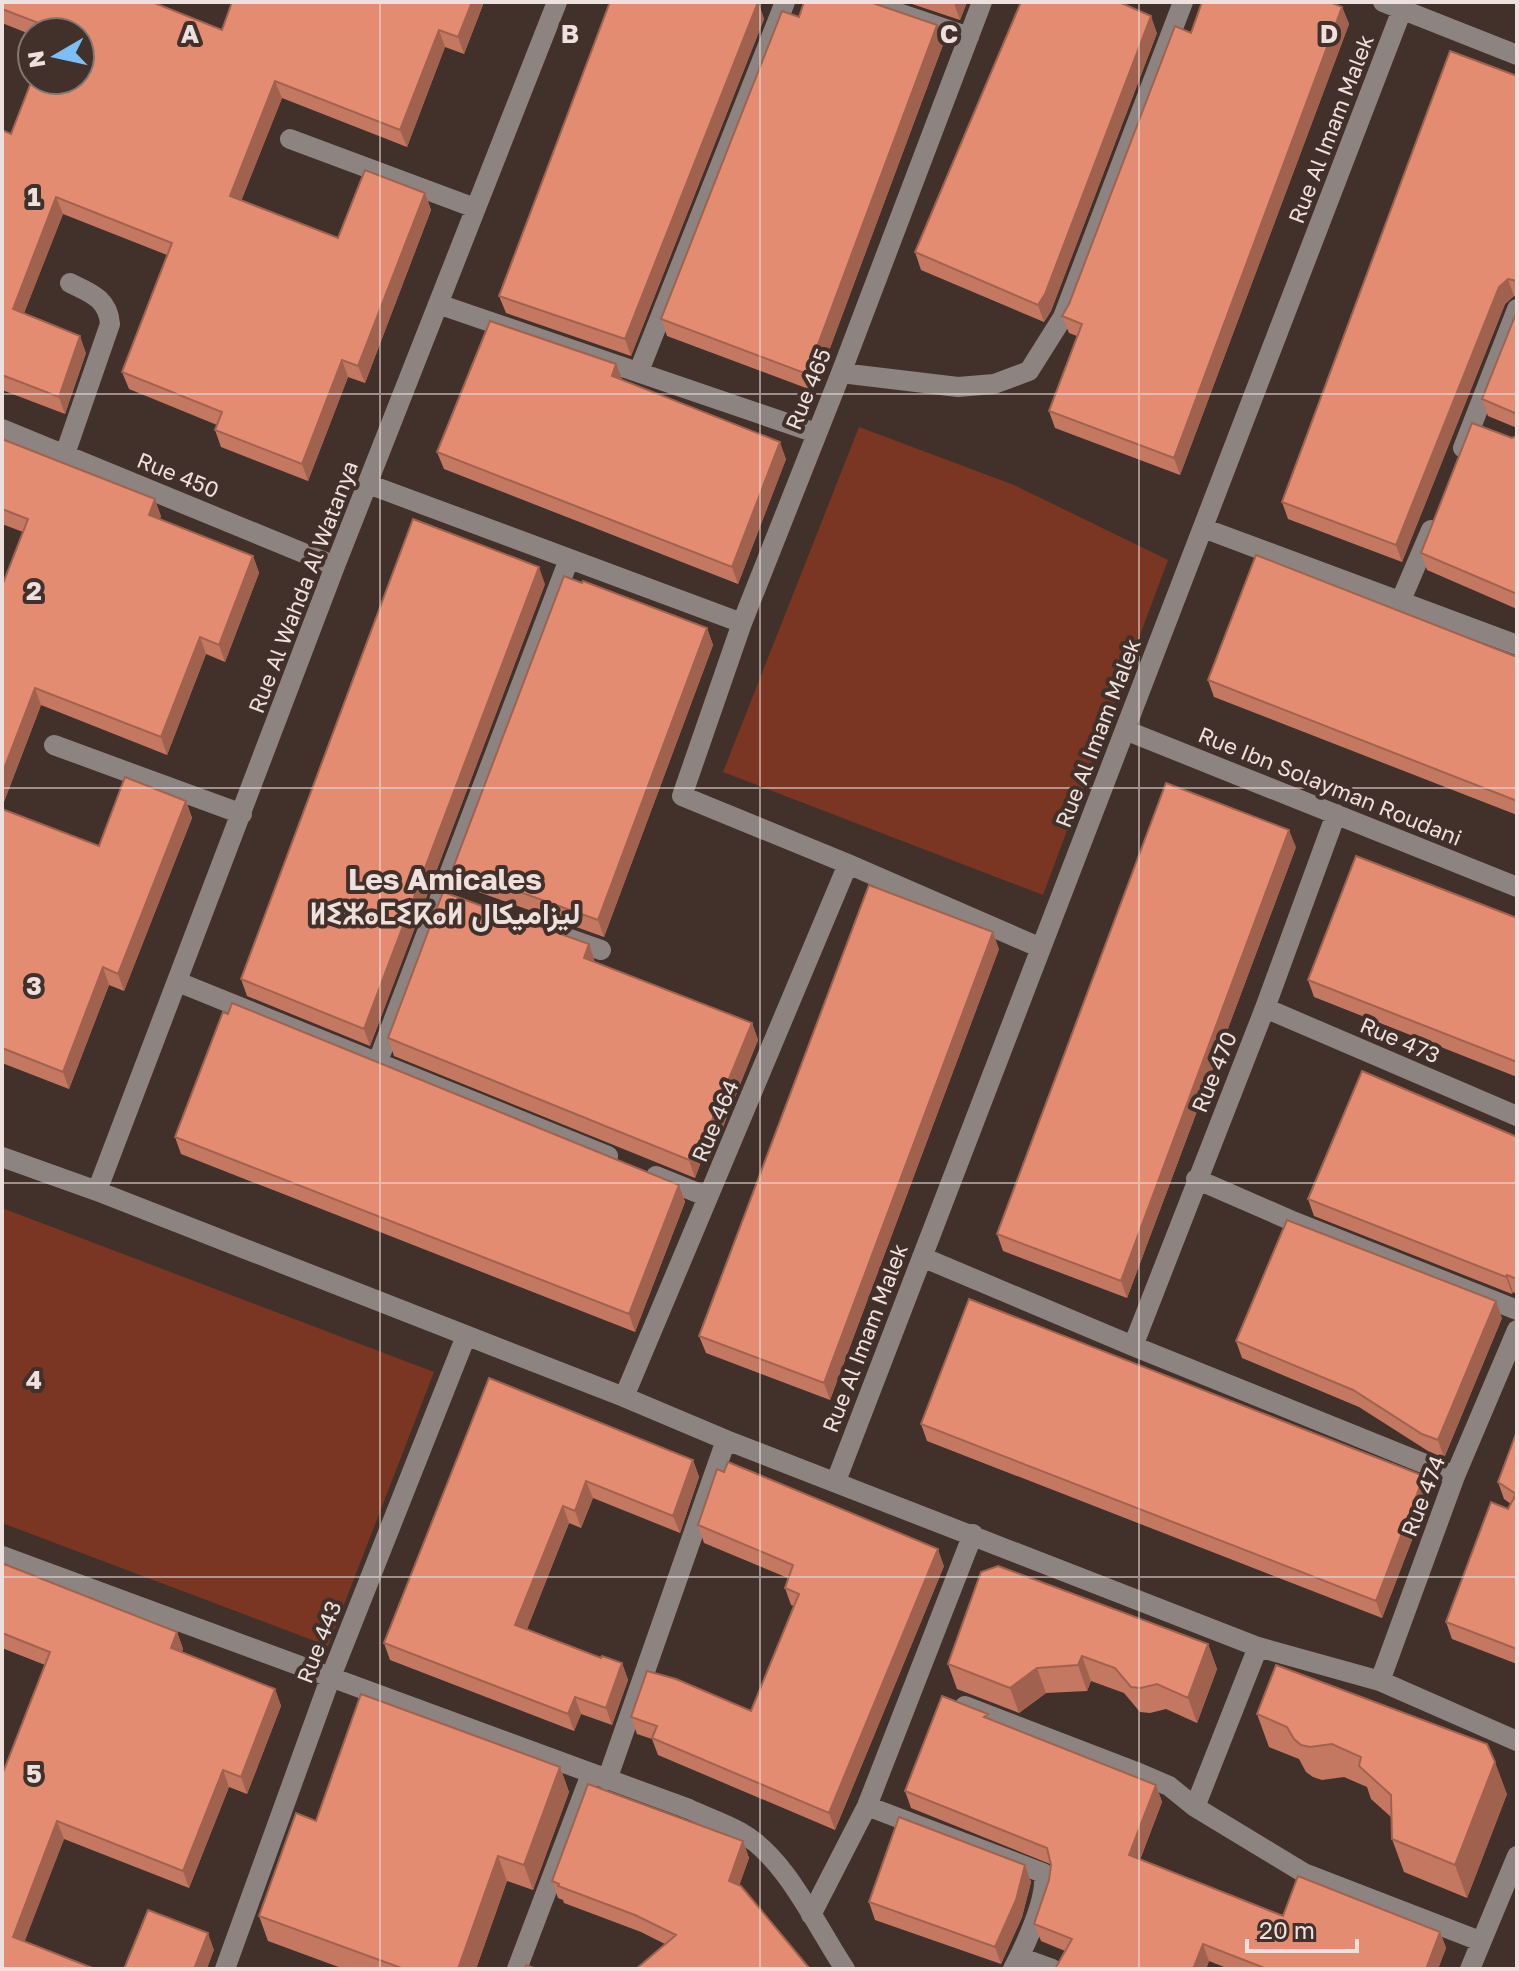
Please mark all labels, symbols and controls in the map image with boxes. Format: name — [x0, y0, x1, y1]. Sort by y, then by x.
north arrow — [16, 16, 96, 96]
text: A — [181, 18, 200, 49]
text: B — [561, 18, 579, 49]
text: C — [940, 18, 958, 49]
text: D — [1320, 18, 1338, 49]
street label: Rue Al Imam Malek — [1282, 31, 1379, 227]
text: N — [21, 49, 50, 70]
text: 1 — [27, 181, 41, 212]
street label: Rue 465 — [779, 344, 836, 434]
street label: Rue 450 — [133, 446, 223, 503]
street label: Rue Al Wahda Al Watanya — [242, 457, 363, 717]
text: 2 — [26, 575, 42, 606]
street label: Rue Al Imam Malek — [1049, 635, 1146, 831]
street label: Rue Ibn Solayman Roudani — [1195, 720, 1466, 851]
district label: Les Amicales ⵍⵉⵣⴰⵎⵉⴽⴰⵍ ليزاميكال — [310, 861, 580, 932]
text: 3 — [26, 970, 42, 1001]
street label: Rue 473 — [1356, 1011, 1444, 1068]
street label: Rue 470 — [1185, 1027, 1242, 1116]
street label: Rue 464 — [685, 1076, 744, 1166]
street label: Rue Al Imam Malek — [816, 1240, 913, 1436]
text: 4 — [26, 1364, 42, 1395]
street label: Rue 474 — [1395, 1451, 1450, 1540]
street label: Rue 443 — [291, 1597, 347, 1687]
text: 5 — [26, 1758, 42, 1789]
scale bar — [1247, 1903, 1357, 1953]
text: 20 m — [1259, 1915, 1315, 1944]

